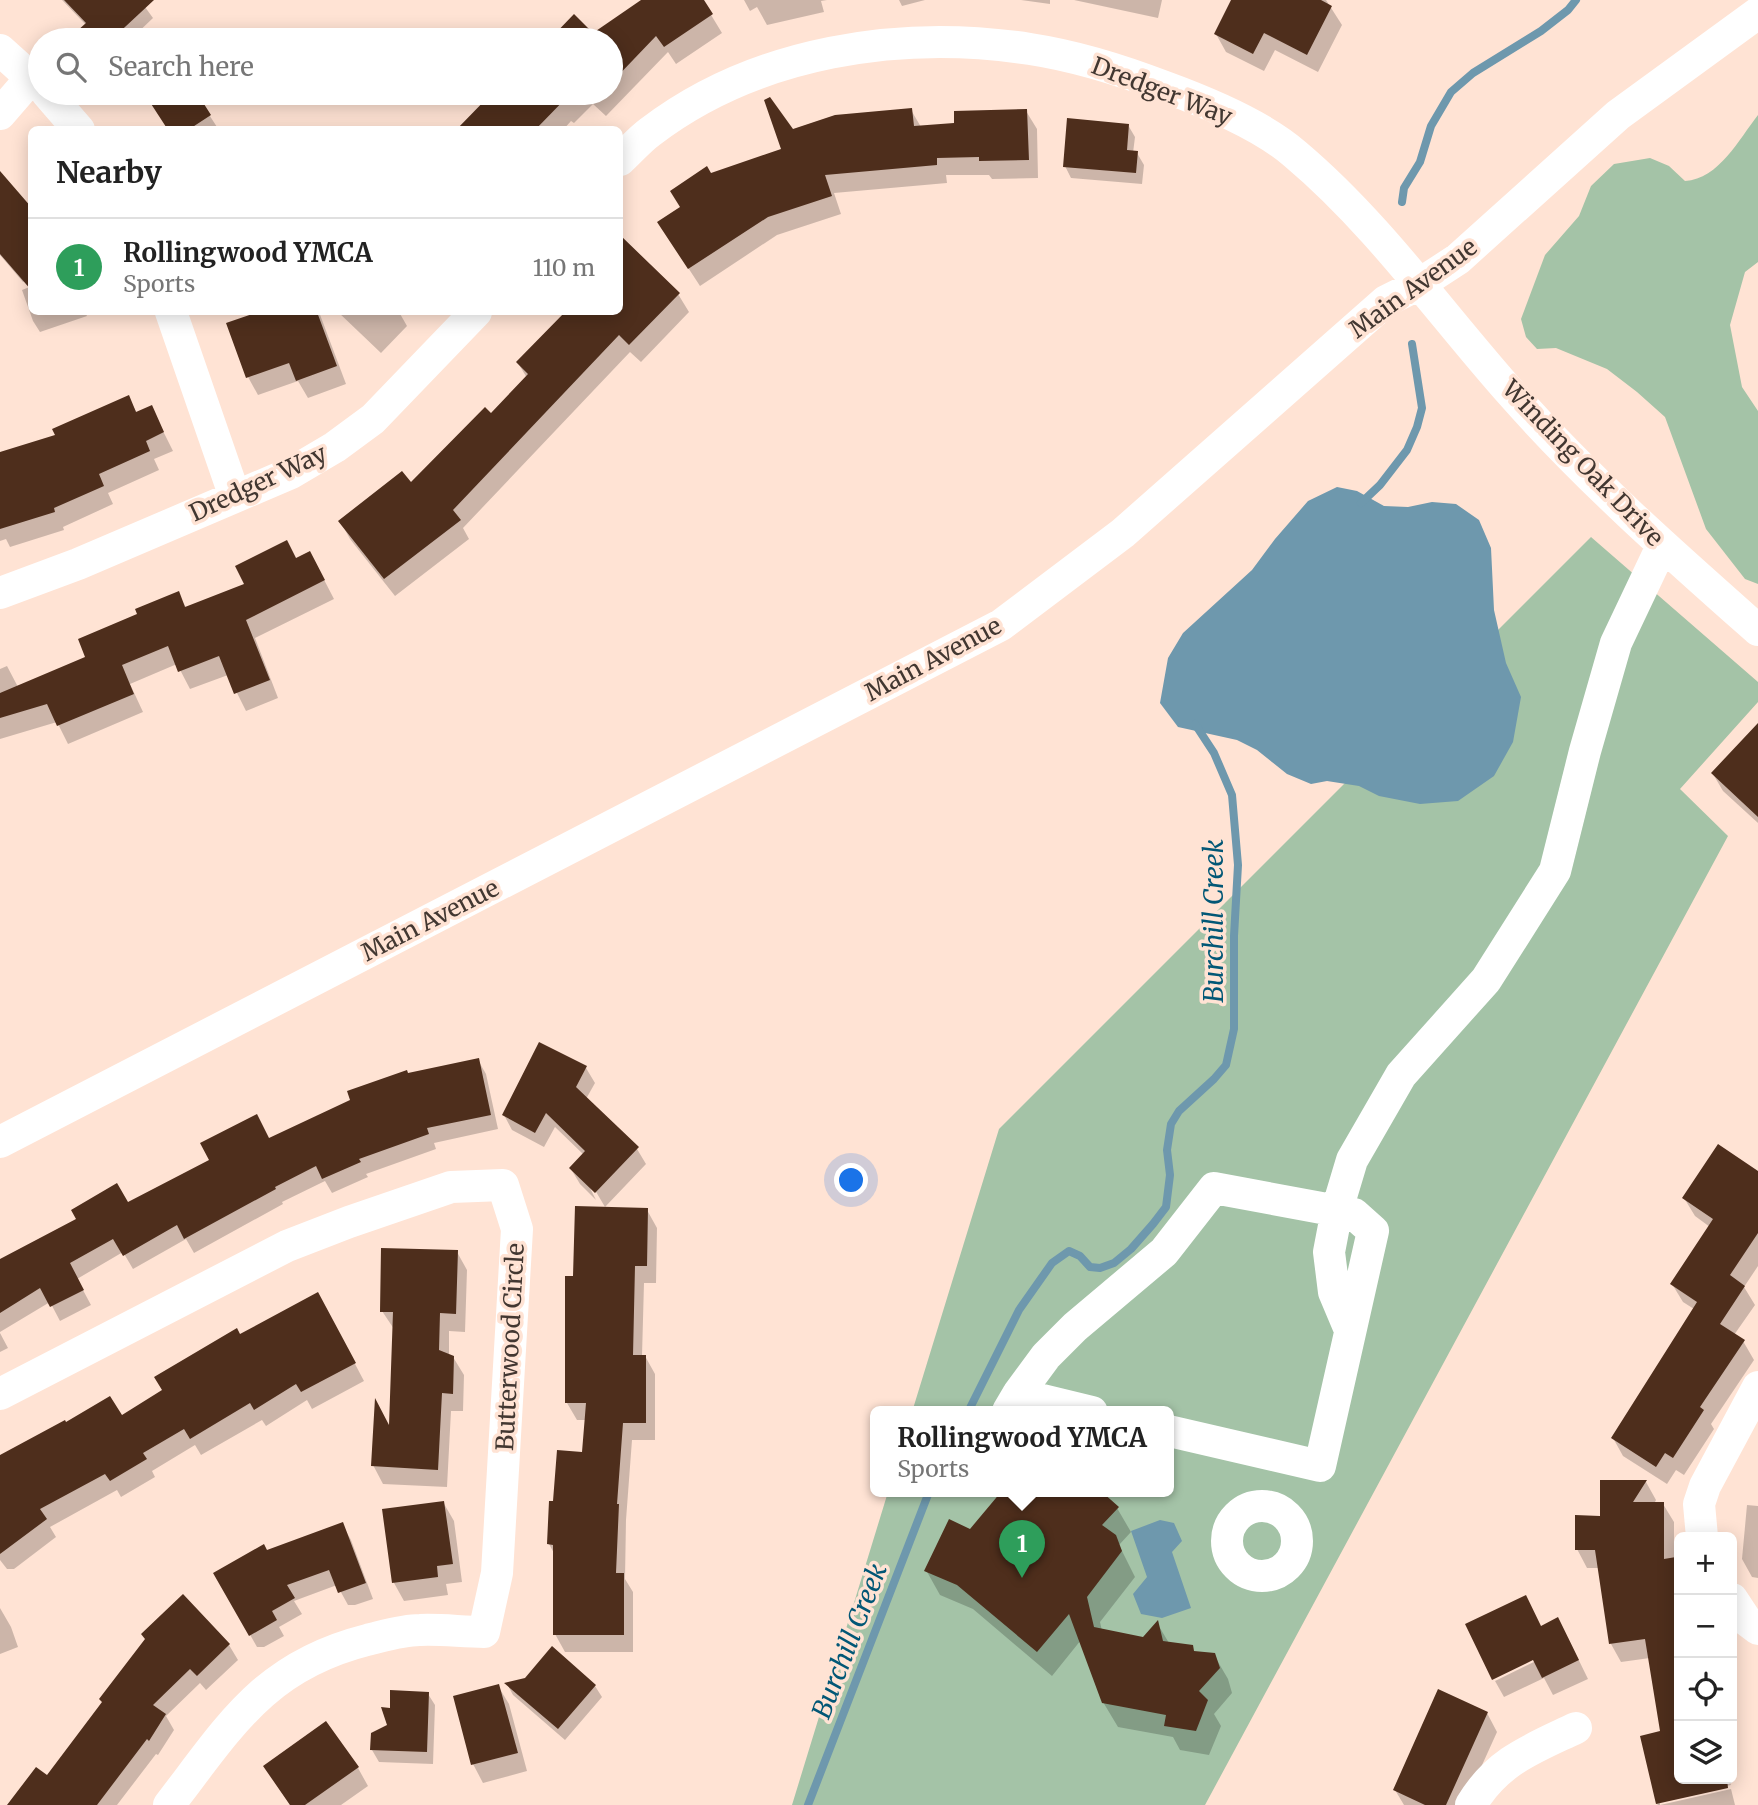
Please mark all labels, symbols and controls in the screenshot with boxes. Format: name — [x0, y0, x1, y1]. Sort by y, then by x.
search box — [28, 28, 623, 105]
icon: search — [52, 48, 90, 86]
text: Search here — [108, 50, 254, 83]
street label: Dredger Way — [1087, 50, 1237, 132]
text: Nearby — [56, 153, 162, 191]
street label: Main Avenue — [1343, 231, 1483, 345]
text: Rollingwood YMCA — [123, 236, 373, 269]
text: 1 — [74, 253, 84, 282]
text: 110 m — [533, 253, 595, 282]
text: Sports — [123, 269, 195, 298]
street label: Winding Oak Drive — [1495, 373, 1670, 553]
street label: Dredger Way — [184, 438, 332, 528]
street label: Main Avenue — [859, 610, 1007, 708]
water label: Burchill Creek — [1197, 839, 1230, 1003]
street label: Main Avenue — [356, 872, 504, 968]
your location — [834, 1163, 868, 1197]
street label: Butterwood Circle — [489, 1242, 531, 1452]
popup — [870, 1406, 1174, 1497]
text: Rollingwood YMCA — [897, 1421, 1147, 1454]
text: Sports — [897, 1454, 969, 1483]
pin: 1 — [999, 1520, 1045, 1578]
map controls — [1674, 1532, 1737, 1784]
button: + — [1674, 1532, 1737, 1595]
water label: Burchill Creek — [804, 1559, 894, 1723]
button: − — [1674, 1595, 1737, 1658]
button: locate — [1674, 1658, 1737, 1721]
button: layers — [1674, 1721, 1737, 1784]

